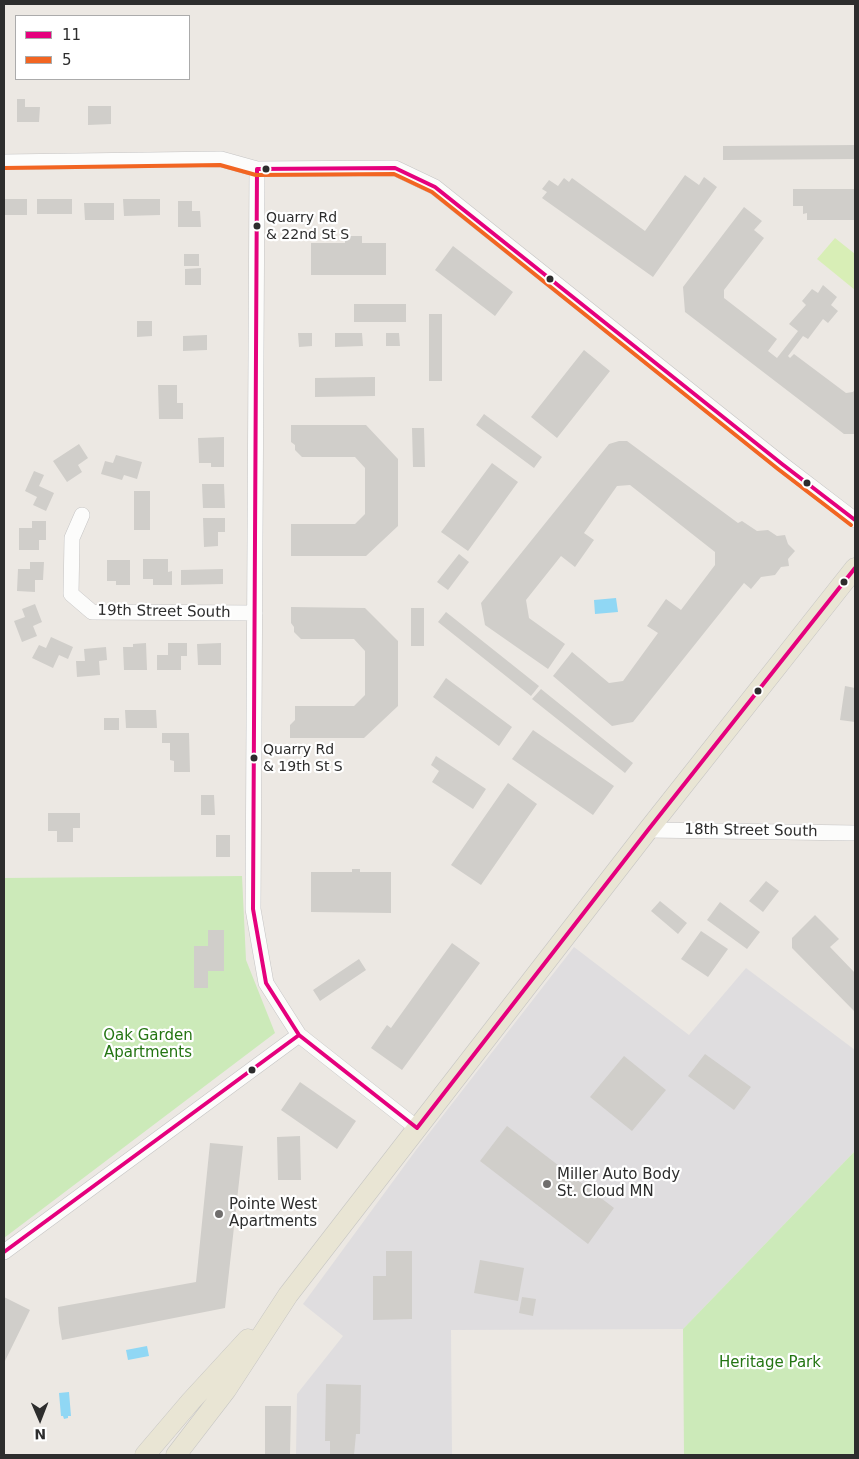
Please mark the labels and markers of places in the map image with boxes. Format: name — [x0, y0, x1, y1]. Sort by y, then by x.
unlabelled marker — [261, 164, 271, 174]
place label: Quarry Rd & 22nd St S — [266, 210, 349, 242]
marker: Quarry Rd & 22nd St S — [252, 221, 262, 231]
unlabelled marker — [545, 274, 555, 284]
unlabelled marker — [802, 478, 812, 488]
unlabelled marker — [839, 577, 849, 587]
unlabelled marker — [753, 686, 763, 696]
place label: Quarry Rd & 19th St S — [263, 742, 343, 774]
marker: Quarry Rd & 19th St S — [249, 753, 259, 763]
unlabelled marker — [247, 1065, 257, 1075]
place label: Miller Auto Body St. Cloud MN — [557, 1166, 680, 1201]
marker: Miller Auto Body St. Cloud MN — [541, 1178, 553, 1190]
place label: Pointe West Apartments — [229, 1196, 317, 1231]
marker: Pointe West Apartments — [213, 1208, 225, 1220]

